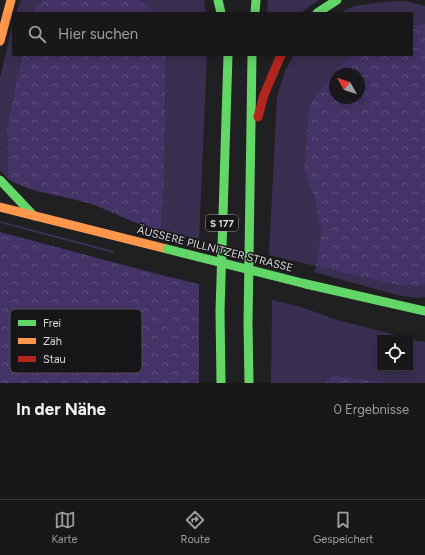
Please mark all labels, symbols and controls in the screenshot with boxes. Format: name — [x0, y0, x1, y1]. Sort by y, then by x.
search box — [12, 12, 413, 56]
icon: search — [26, 23, 48, 45]
text: Hier suchen — [58, 25, 138, 43]
north arrow — [329, 68, 365, 104]
road number: S 177 — [206, 215, 238, 231]
street label: ÄUSSERE PILLNITZER STRASSE — [136, 223, 294, 275]
legend — [10, 309, 142, 373]
text: Frei — [43, 317, 61, 330]
text: Zäh — [43, 335, 62, 348]
map controls — [377, 335, 413, 371]
button: locate — [377, 335, 413, 371]
text: Stau — [43, 353, 66, 366]
text: In der Nähe — [16, 399, 106, 419]
text: 0 Ergebnisse — [334, 402, 409, 417]
tab: Karte — [51, 509, 78, 546]
tab: Route — [181, 509, 210, 546]
tab: Gespeichert — [313, 509, 374, 546]

